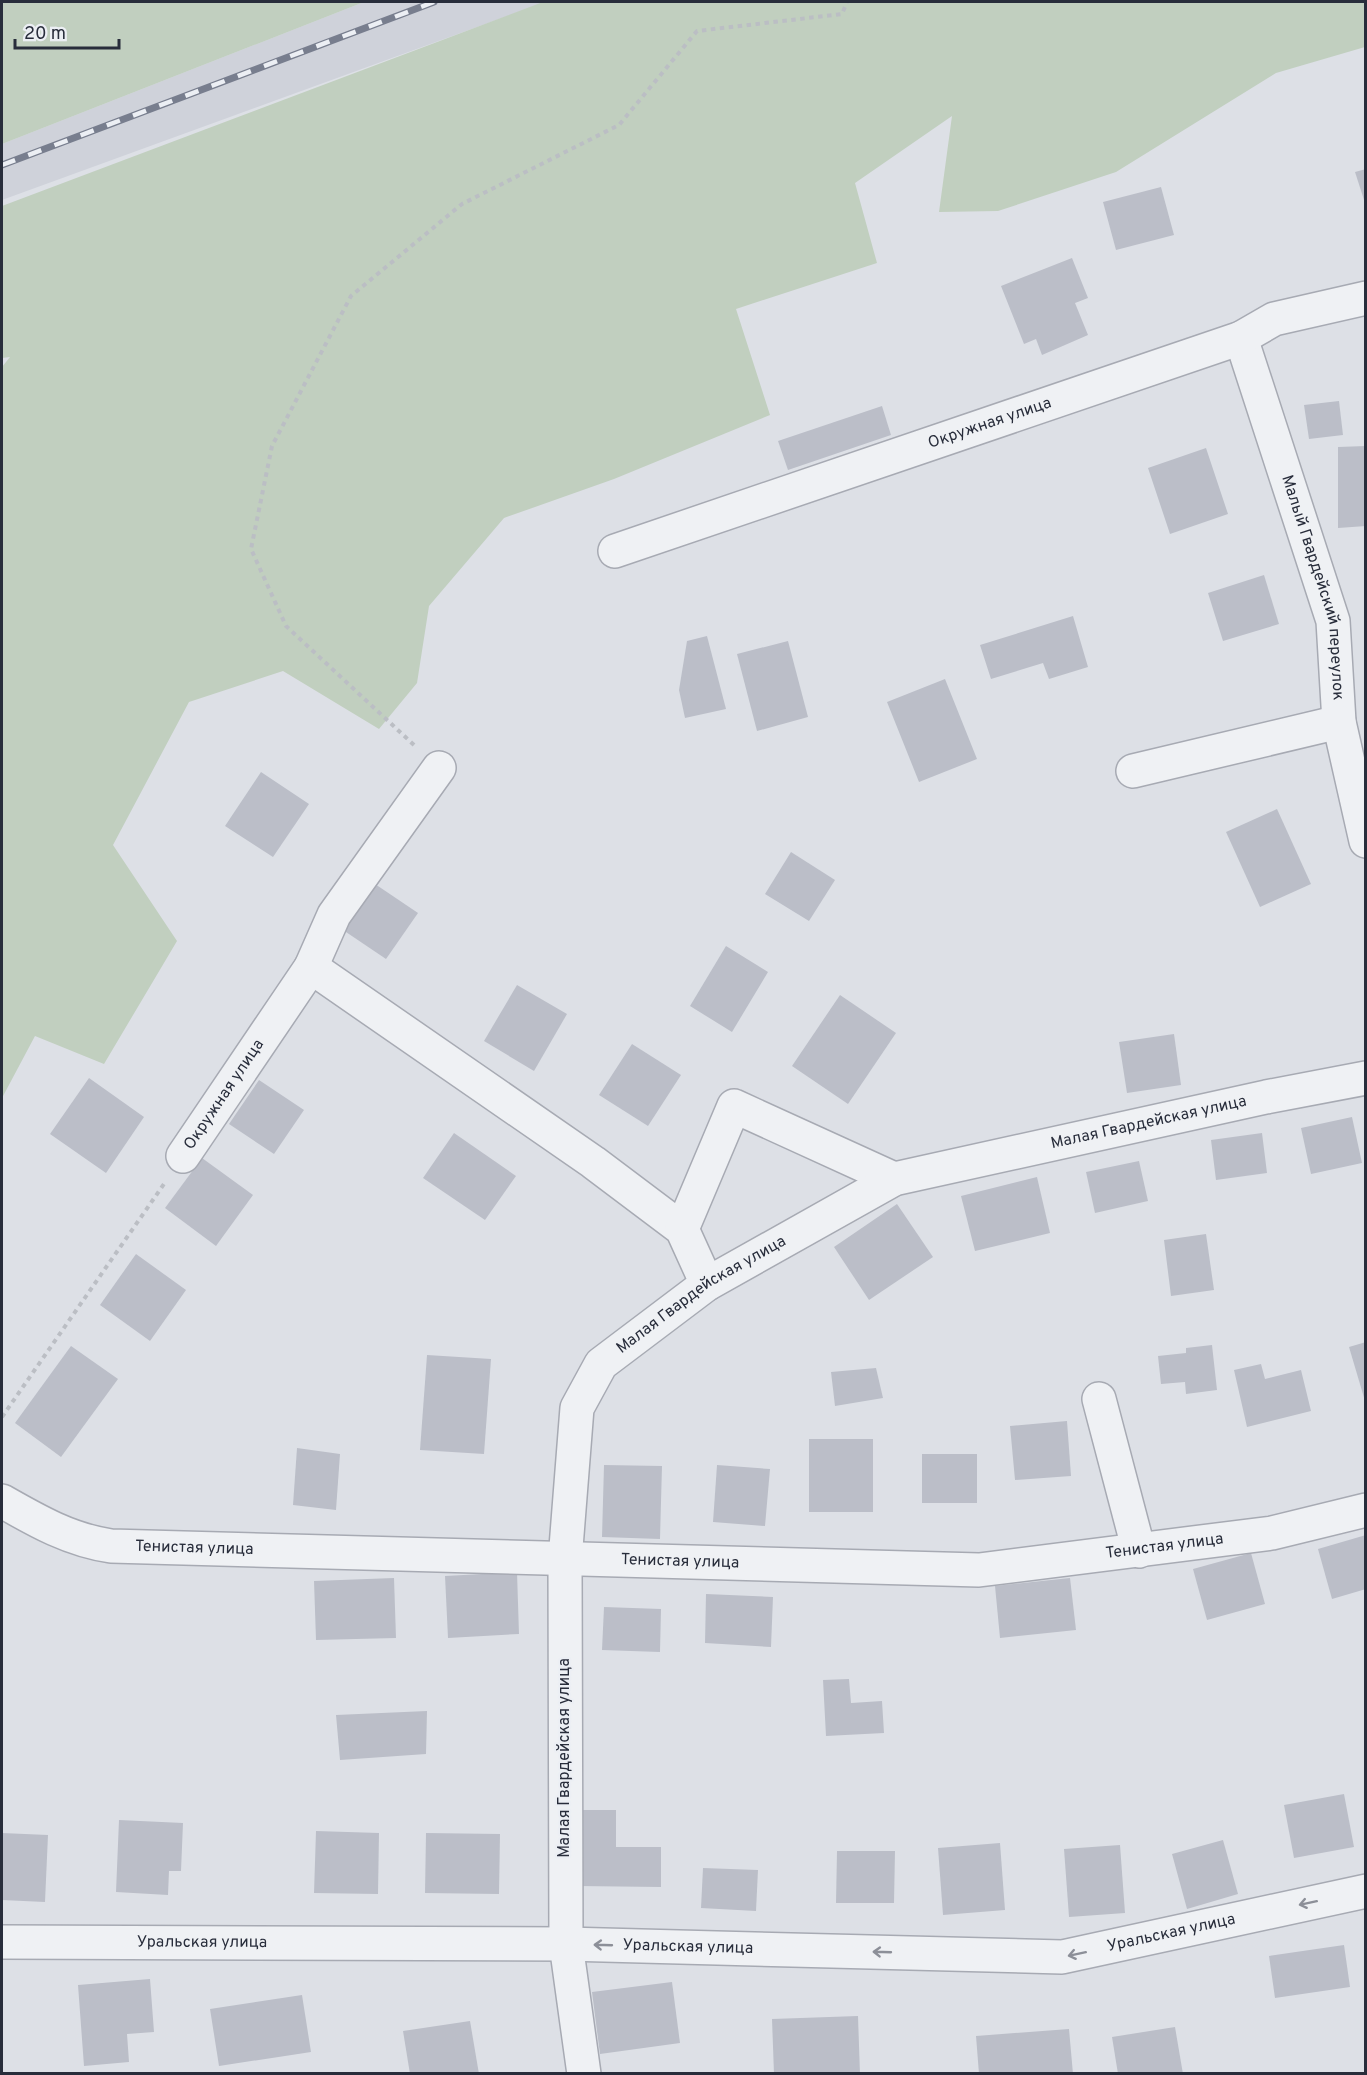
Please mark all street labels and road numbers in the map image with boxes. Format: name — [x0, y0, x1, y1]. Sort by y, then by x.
street label: Окружная улица — [926, 393, 1054, 454]
street label: Малый Гвардейский переулок — [1276, 473, 1348, 701]
street label: Окружная улица — [180, 1036, 269, 1154]
street label: Малая Гвардейская улица — [1049, 1092, 1249, 1154]
street label: Малая Гвардейская улица — [613, 1232, 790, 1359]
street label: Тенистая улица — [1104, 1529, 1225, 1564]
street label: Тенистая улица — [135, 1537, 254, 1560]
street label: Тенистая улица — [621, 1550, 740, 1573]
street label: Малая Гвардейская улица — [555, 1658, 575, 1858]
street label: Уральская улица — [1105, 1910, 1237, 1957]
street label: Уральская улица — [137, 1932, 267, 1953]
street label: Уральская улица — [622, 1935, 753, 1959]

